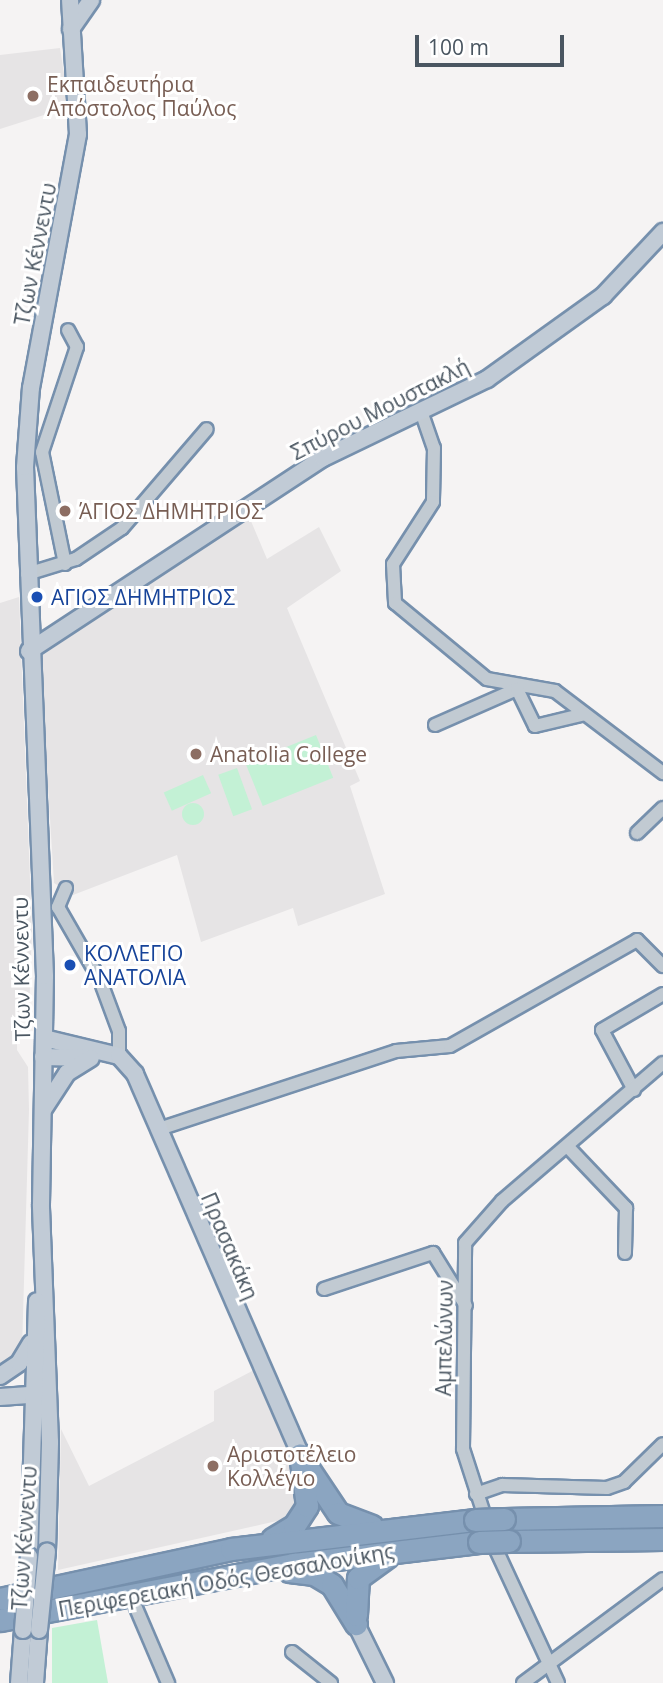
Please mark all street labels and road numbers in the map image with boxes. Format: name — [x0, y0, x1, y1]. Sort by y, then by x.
street label: Τζων Κέννεντυ — [9, 181, 61, 327]
street label: Σπύρου Μουστακλή — [287, 353, 473, 465]
street label: Τζων Κέννεντυ — [7, 897, 35, 1041]
street label: Πρασακάκη — [196, 1189, 264, 1303]
street label: Αμπελώνων — [430, 1280, 458, 1396]
street label: Τζων Κέννεντυ — [6, 1465, 42, 1611]
street label: Περιφερειακή Οδός Θεσσαλονίκης — [56, 1538, 396, 1622]

